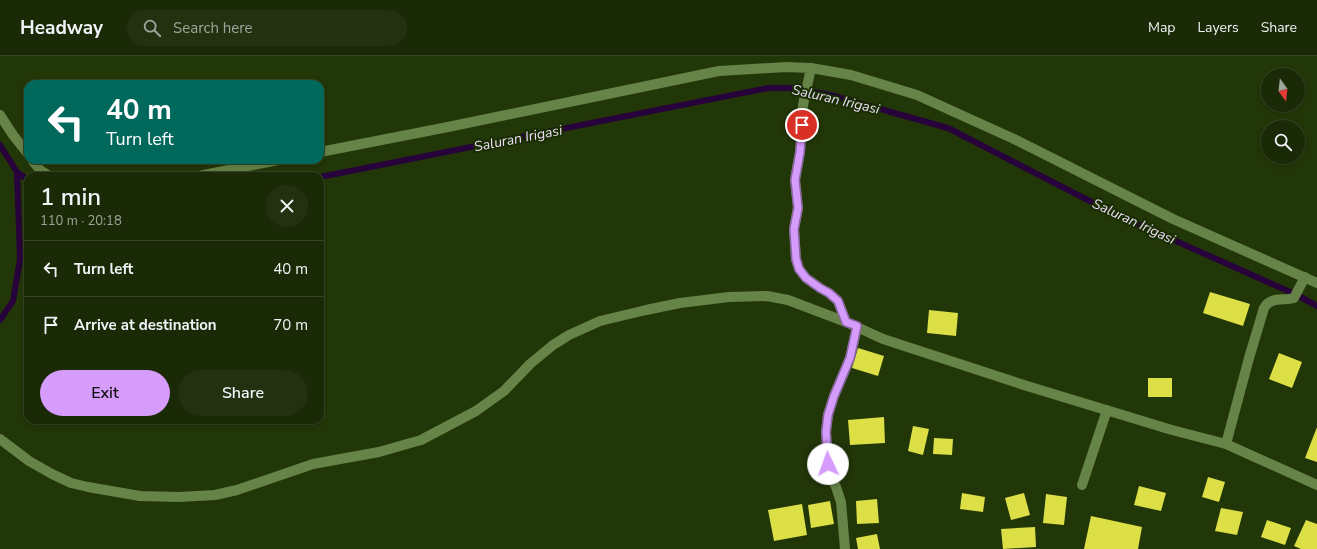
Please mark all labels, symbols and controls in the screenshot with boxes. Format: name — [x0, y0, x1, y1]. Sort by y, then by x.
search box — [127, 10, 407, 46]
text: Headway — [20, 15, 103, 41]
icon: search — [141, 17, 163, 39]
text: Search here — [173, 18, 253, 38]
text: Map — [1148, 18, 1175, 37]
text: Layers — [1197, 18, 1239, 37]
text: Share — [1261, 18, 1297, 37]
north arrow — [1261, 68, 1305, 112]
map controls — [1261, 68, 1305, 164]
water label: Saluran Irigasi — [790, 80, 882, 119]
text: 40 m — [106, 91, 172, 129]
icon: left — [40, 96, 92, 148]
pin — [785, 108, 819, 142]
icon: arrive — [791, 114, 813, 136]
water label: Saluran Irigasi — [472, 120, 565, 156]
button: search — [1261, 120, 1305, 164]
text: Turn left — [106, 127, 174, 151]
text: 1 min — [40, 181, 101, 213]
button: close — [266, 185, 308, 227]
water label: Saluran Irigasi — [1089, 194, 1179, 249]
text: 110 m · 20:18 — [40, 212, 122, 230]
icon: left — [40, 258, 62, 280]
text: Turn left — [74, 259, 133, 279]
text: 40 m — [273, 259, 308, 279]
icon: arrive — [40, 314, 62, 336]
text: Arrive at destination — [74, 315, 217, 335]
text: 70 m — [273, 315, 308, 335]
button: Exit — [40, 370, 170, 416]
button: Share — [178, 370, 308, 416]
position arrow — [807, 443, 849, 485]

